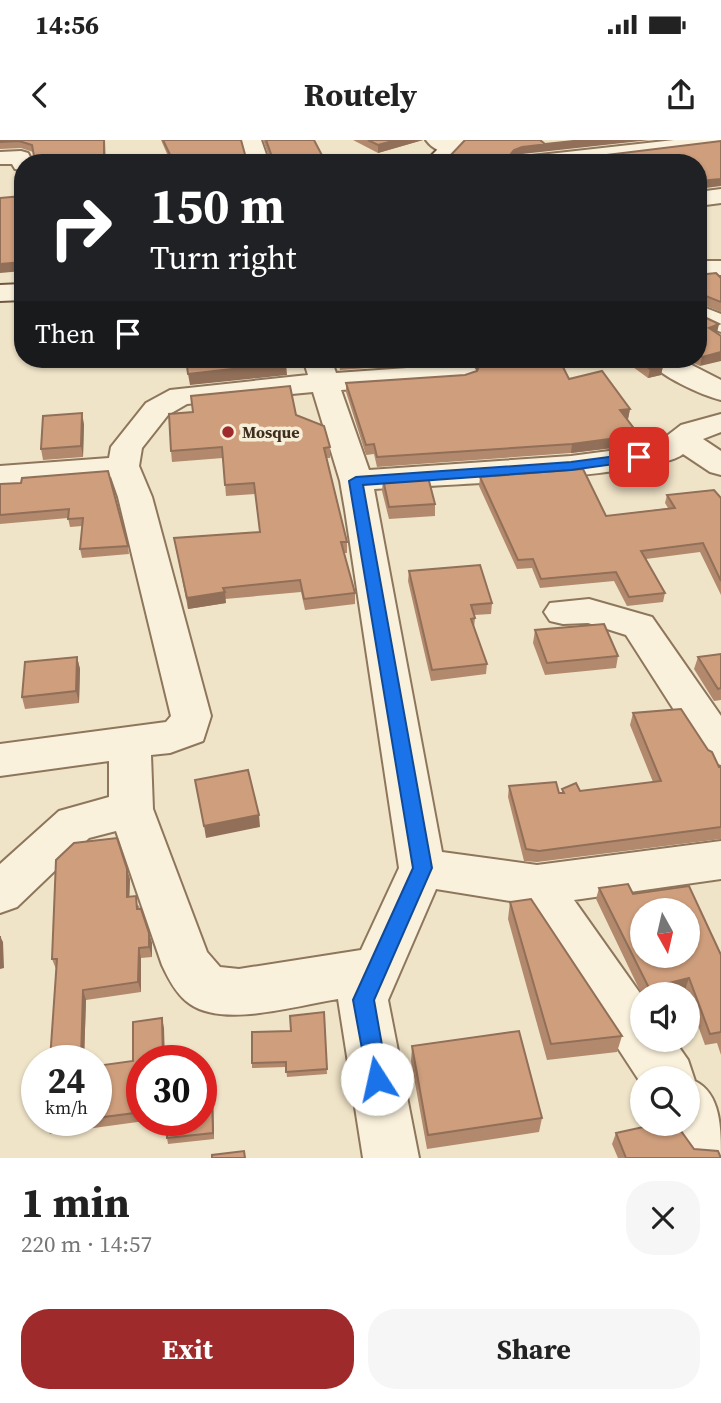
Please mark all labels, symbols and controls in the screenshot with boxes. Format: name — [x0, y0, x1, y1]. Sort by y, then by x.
text: 14:56 — [35, 7, 99, 43]
text: Routely — [304, 73, 417, 117]
icon: back — [21, 76, 59, 114]
icon: share — [662, 76, 700, 114]
text: 150 m — [150, 172, 285, 239]
icon: right — [35, 182, 126, 273]
text: Turn right — [150, 236, 296, 280]
icon: arrive — [109, 315, 147, 353]
text: Then — [35, 316, 95, 352]
place label: Mosque — [242, 421, 300, 443]
marker: Mosque — [220, 424, 236, 440]
pin — [609, 427, 669, 487]
icon: arrive — [620, 438, 658, 476]
north arrow — [630, 898, 700, 968]
map controls — [630, 898, 700, 1136]
button: sound — [630, 982, 700, 1052]
position arrow — [340, 1042, 414, 1116]
speed limit sign: 30 — [126, 1045, 217, 1136]
text: 24 — [48, 1057, 85, 1105]
button: search — [630, 1066, 700, 1136]
text: km/h — [45, 1095, 88, 1120]
text: 1 min — [21, 1173, 130, 1231]
button: close — [626, 1181, 700, 1255]
text: 220 m · 14:57 — [21, 1228, 152, 1260]
button: Exit — [21, 1309, 354, 1389]
button: Share — [368, 1309, 700, 1389]

